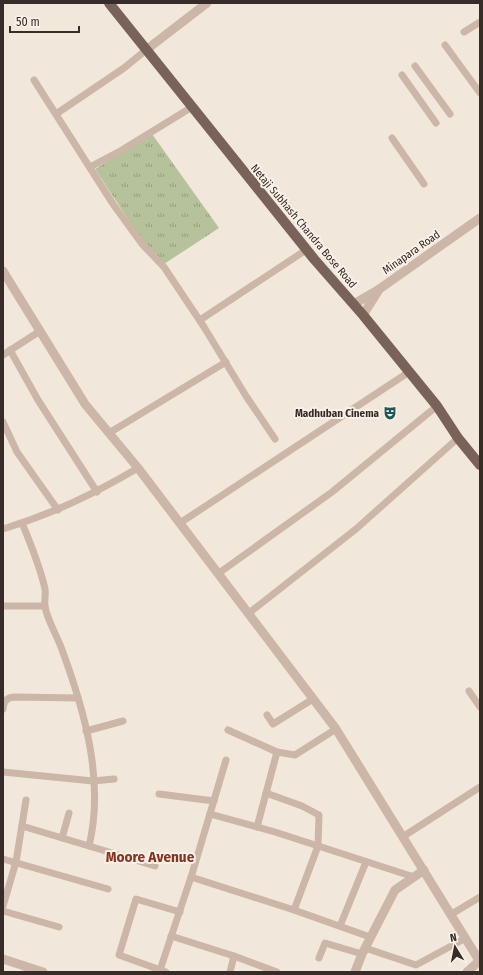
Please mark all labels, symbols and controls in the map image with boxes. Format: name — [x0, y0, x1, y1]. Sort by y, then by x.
scale bar — [10, 8, 79, 34]
text: 50 m — [16, 15, 40, 29]
street label: Netaji Subhash Chandra Bose Road — [248, 162, 359, 291]
street label: Minapara Road — [380, 228, 443, 277]
theatre icon: Madhuban Cinema — [382, 405, 398, 421]
place label: Madhuban Cinema — [295, 407, 380, 420]
district label: Moore Avenue — [106, 848, 195, 866]
north arrow — [435, 927, 475, 967]
text: N — [449, 931, 458, 945]

